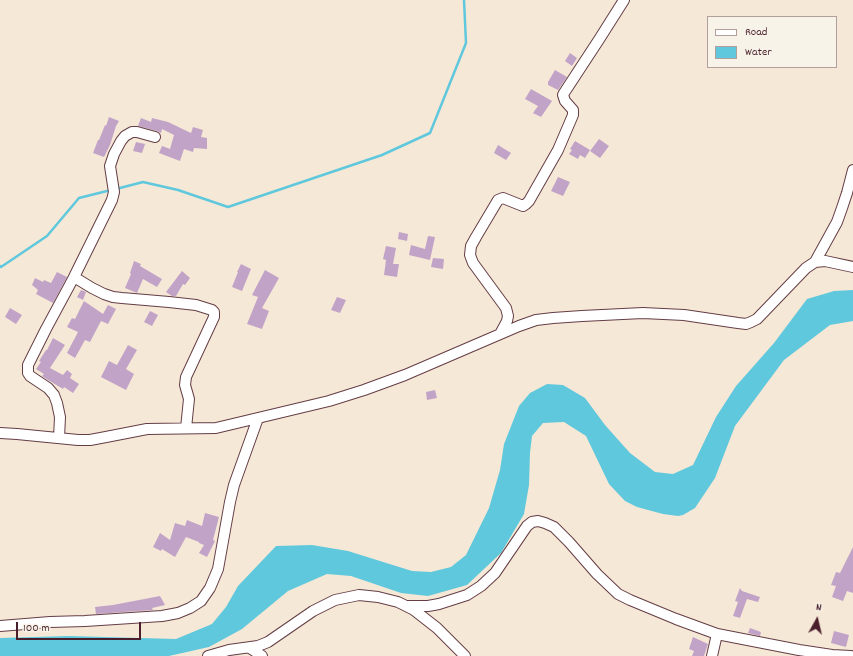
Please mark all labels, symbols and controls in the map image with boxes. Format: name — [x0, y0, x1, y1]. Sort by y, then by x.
legend — [707, 16, 837, 68]
text: Road — [745, 24, 767, 41]
text: Water — [745, 44, 772, 61]
north arrow — [797, 600, 837, 640]
text: N — [815, 600, 822, 616]
scale bar — [18, 614, 143, 640]
text: 100 m — [23, 620, 50, 637]

